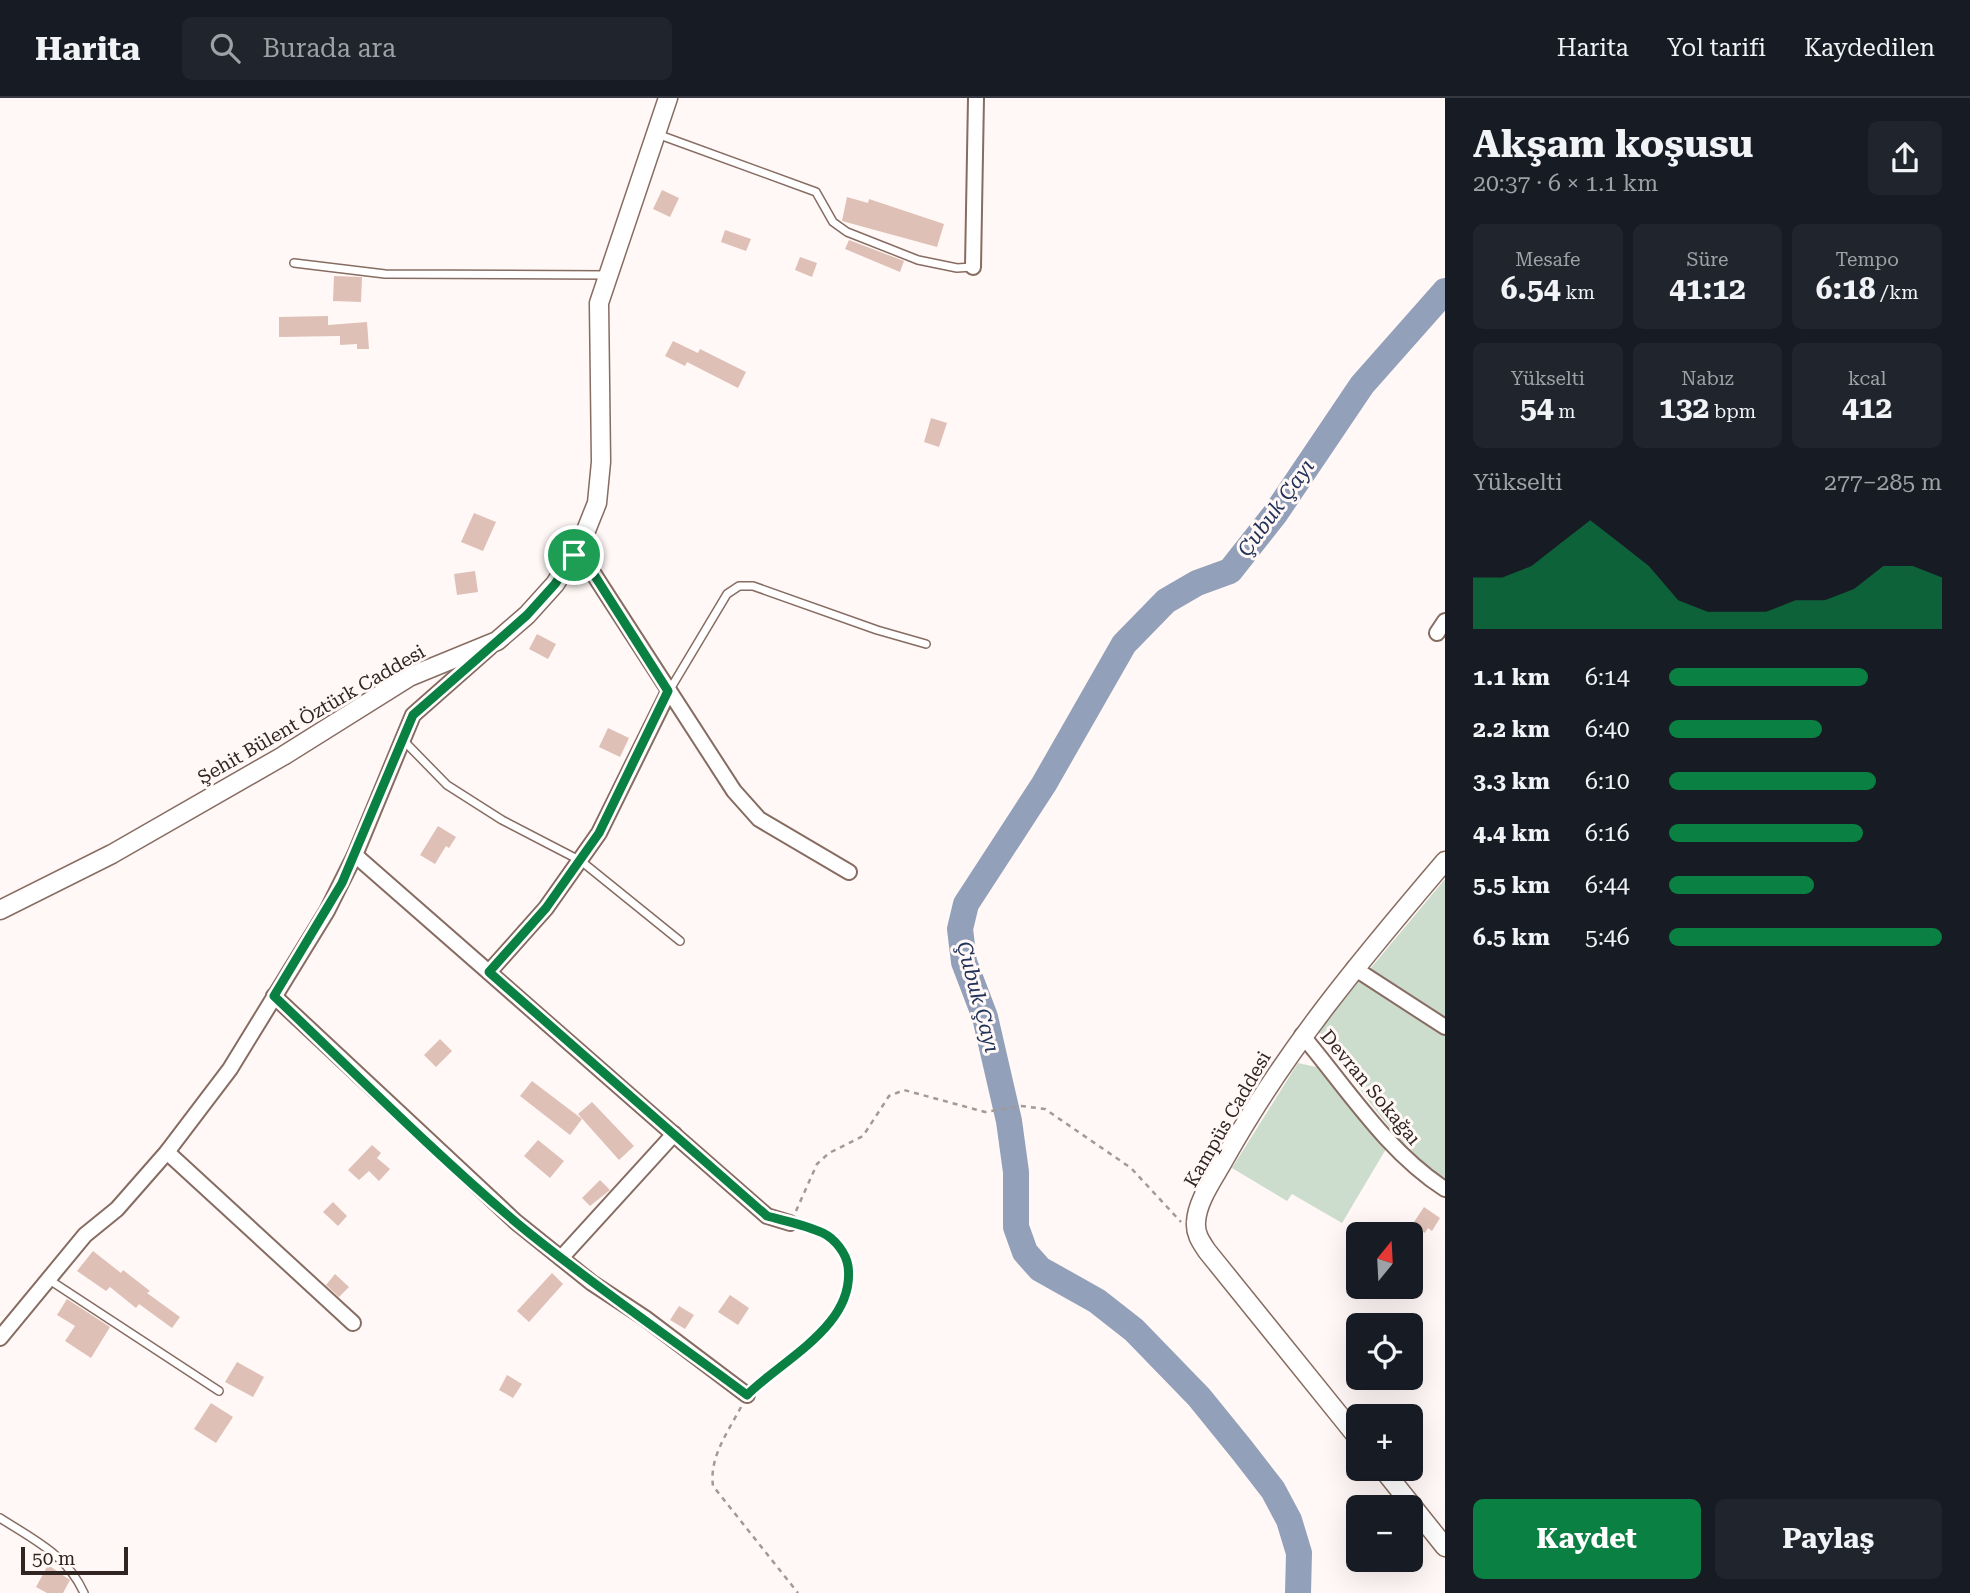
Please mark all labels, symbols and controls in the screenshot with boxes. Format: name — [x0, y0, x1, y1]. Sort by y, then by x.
search box — [182, 17, 672, 80]
text: Harita — [35, 29, 140, 68]
icon: search — [206, 29, 244, 67]
text: Burada ara — [262, 33, 396, 63]
text: Harita — [1557, 34, 1629, 62]
text: Yol tarifi — [1667, 34, 1766, 62]
text: Kaydedilen — [1804, 34, 1935, 62]
button: share — [1868, 121, 1942, 195]
text: Akşam koşusu — [1473, 122, 1753, 166]
text: 20:37 · 6 × 1.1 km — [1473, 170, 1658, 197]
text: Mesafe — [1515, 248, 1581, 271]
text: Süre — [1687, 248, 1728, 271]
text: Tempo — [1836, 248, 1899, 271]
text: 6.54 — [1501, 271, 1561, 306]
text: 41:12 — [1669, 271, 1746, 306]
text: 6:18 — [1816, 271, 1876, 306]
text: km — [1561, 281, 1595, 304]
text: /km — [1876, 281, 1919, 304]
text: Yükselti — [1511, 367, 1585, 390]
text: Nabız — [1681, 367, 1734, 390]
text: kcal — [1848, 367, 1886, 390]
text: 54 — [1520, 390, 1554, 425]
text: 132 — [1659, 390, 1709, 425]
text: 412 — [1842, 390, 1892, 425]
text: m — [1554, 400, 1576, 423]
text: bpm — [1709, 400, 1756, 423]
water label: Çubuk Çayı — [1233, 455, 1319, 561]
text: Yükselti — [1473, 469, 1563, 496]
text: 277–285 m — [1824, 469, 1942, 496]
pin — [544, 525, 604, 585]
icon: arrive — [555, 536, 593, 574]
street label: Şehit Bülent Öztürk Caddesi — [193, 640, 429, 789]
text: 1.1 km — [1473, 664, 1550, 691]
text: 6:14 — [1585, 664, 1630, 691]
text: 2.2 km — [1473, 716, 1550, 743]
text: 6:40 — [1585, 716, 1630, 743]
text: 3.3 km — [1473, 768, 1550, 795]
text: 6:10 — [1585, 768, 1630, 795]
text: 4.4 km — [1473, 820, 1550, 847]
text: 6:16 — [1585, 820, 1630, 847]
text: 5.5 km — [1473, 872, 1550, 899]
text: 6:44 — [1585, 872, 1630, 899]
text: 6.5 km — [1473, 924, 1550, 951]
text: 5:46 — [1585, 924, 1630, 951]
water label: Çubuk Çayı — [952, 939, 1004, 1055]
street label: Devran Sokağaı — [1316, 1025, 1425, 1150]
street label: Kampüs Caddesi — [1179, 1047, 1276, 1191]
north arrow — [1346, 1222, 1423, 1298]
map controls — [1346, 1222, 1423, 1572]
button: locate — [1346, 1313, 1423, 1390]
button: + — [1346, 1404, 1423, 1481]
button: − — [1346, 1495, 1423, 1572]
button: Kaydet — [1473, 1499, 1701, 1579]
button: Paylaş — [1715, 1499, 1942, 1579]
scale bar — [21, 1544, 128, 1576]
text: 50 m — [32, 1547, 75, 1570]

